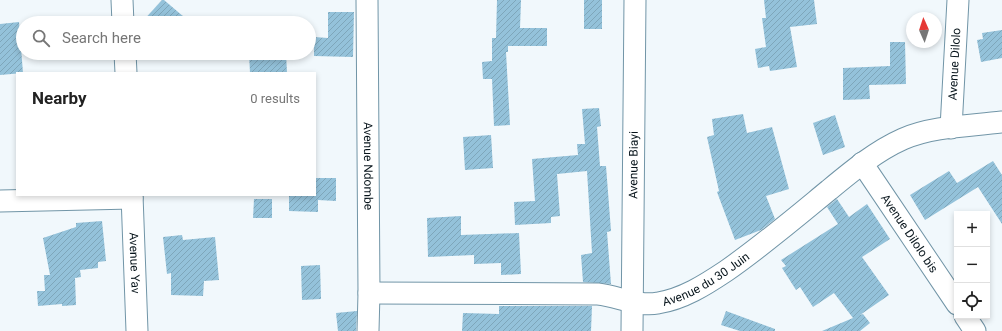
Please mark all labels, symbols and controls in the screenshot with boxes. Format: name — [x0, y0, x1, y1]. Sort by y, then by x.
north arrow — [906, 12, 942, 48]
search box — [16, 16, 316, 60]
icon: search — [30, 27, 52, 49]
street label: Avenue Dilolo — [946, 27, 963, 101]
text: Search here — [62, 29, 141, 47]
text: Nearby — [32, 88, 87, 108]
text: 0 results — [250, 91, 300, 106]
street label: Avenue Ndombe — [361, 122, 375, 210]
street label: Avenue Biayi — [626, 131, 641, 199]
street label: Avenue Dilolo bis — [878, 192, 941, 275]
map controls — [954, 211, 990, 319]
button: + — [954, 211, 990, 247]
street label: Avenue Yav — [126, 232, 143, 294]
button: − — [954, 247, 990, 283]
street label: Avenue du 30 Juin — [661, 249, 752, 309]
button: locate — [954, 283, 990, 319]

